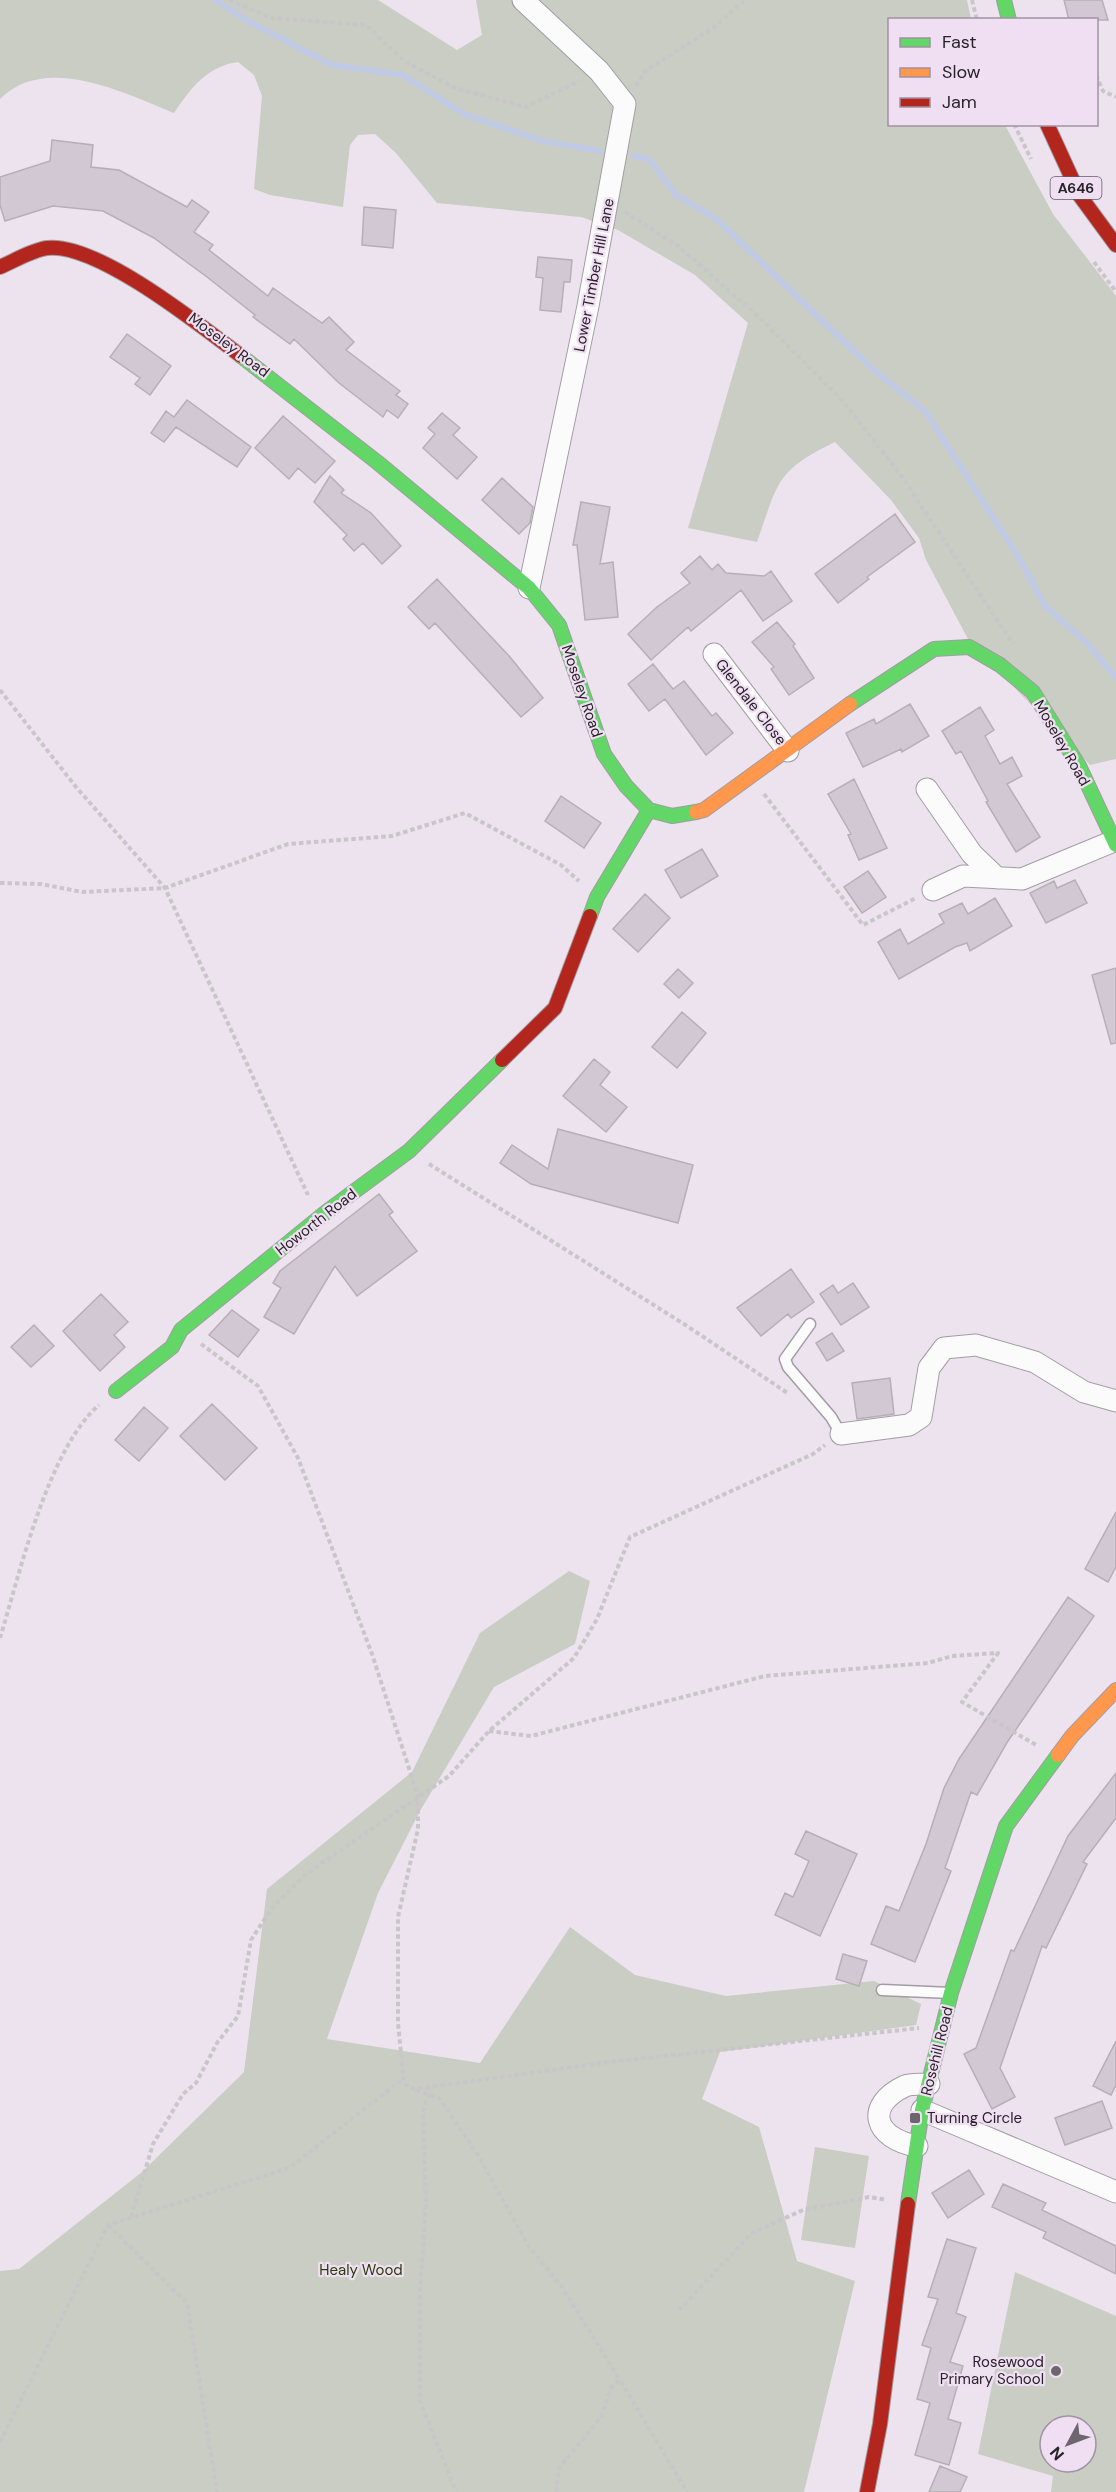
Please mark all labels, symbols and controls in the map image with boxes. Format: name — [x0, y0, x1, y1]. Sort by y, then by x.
legend — [888, 18, 1098, 126]
text: Fast — [942, 30, 977, 54]
text: Slow — [942, 60, 981, 84]
text: Jam — [942, 90, 977, 114]
road number: A646 — [1050, 177, 1102, 199]
street label: Lower Timber Hill Lane — [569, 197, 619, 353]
street label: Moseley Road — [184, 308, 274, 382]
street label: Moseley Road — [557, 642, 607, 740]
street label: Glendale Close — [711, 655, 791, 749]
street label: Moseley Road — [1029, 696, 1095, 790]
street label: Howorth Road — [271, 1184, 361, 1260]
street label: Rosehill Road — [916, 2004, 958, 2098]
place label: Turning Circle — [927, 2108, 1022, 2128]
marker: Turning Circle — [908, 2111, 922, 2125]
park label: Healy Wood — [319, 2260, 403, 2280]
place label: Rosewood Primary School — [940, 2352, 1044, 2389]
marker: Rosewood Primary School — [1049, 2364, 1063, 2378]
north arrow — [1038, 2414, 1098, 2474]
text: N — [1045, 2442, 1069, 2465]

